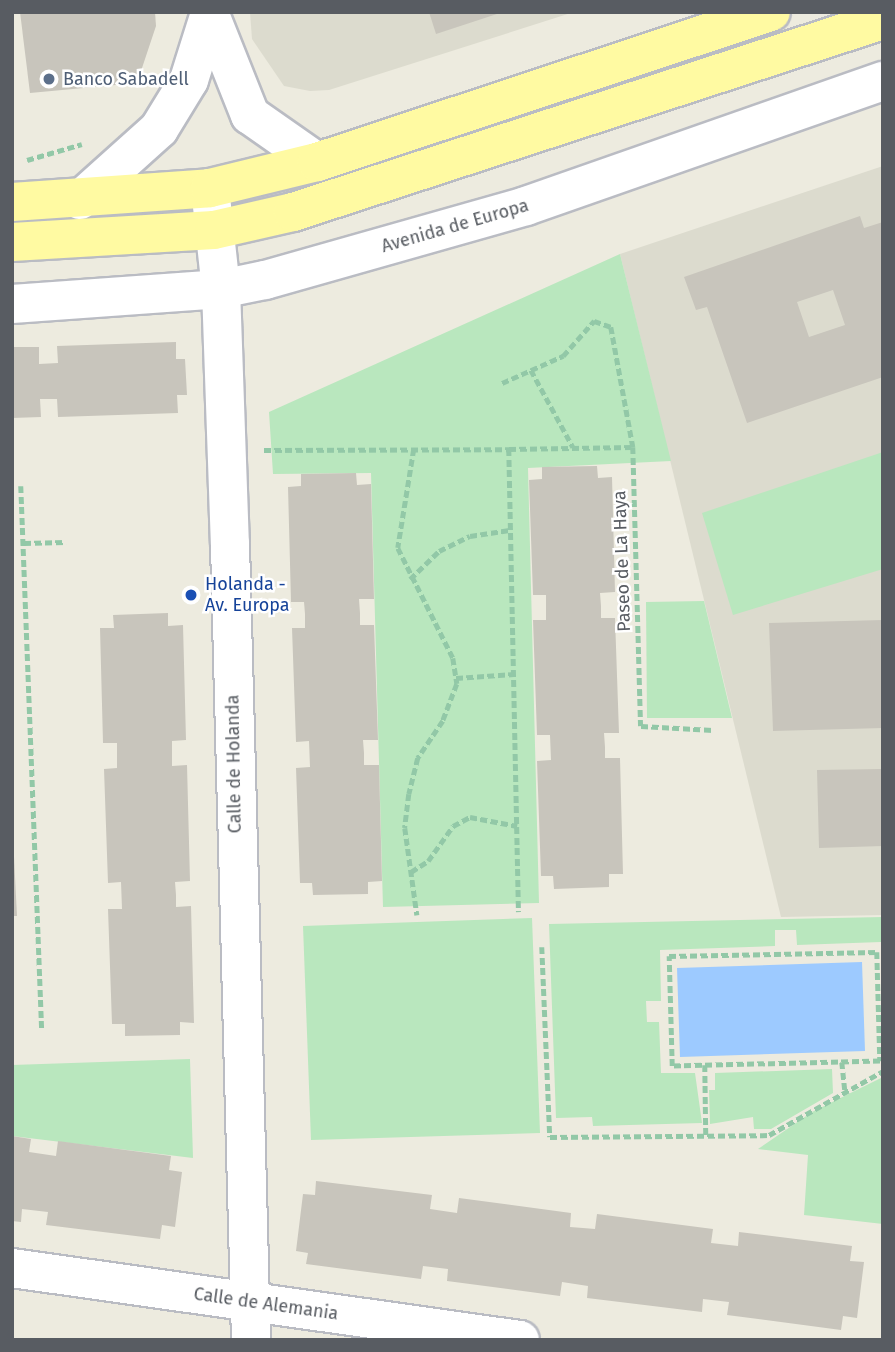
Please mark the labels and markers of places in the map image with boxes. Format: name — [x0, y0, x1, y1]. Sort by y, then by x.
place label: Banco Sabadell — [63, 68, 189, 90]
marker: Banco Sabadell — [41, 71, 57, 87]
place label: Holanda - Av. Europa — [205, 574, 290, 616]
marker: Holanda - Av. Europa — [183, 587, 199, 603]

